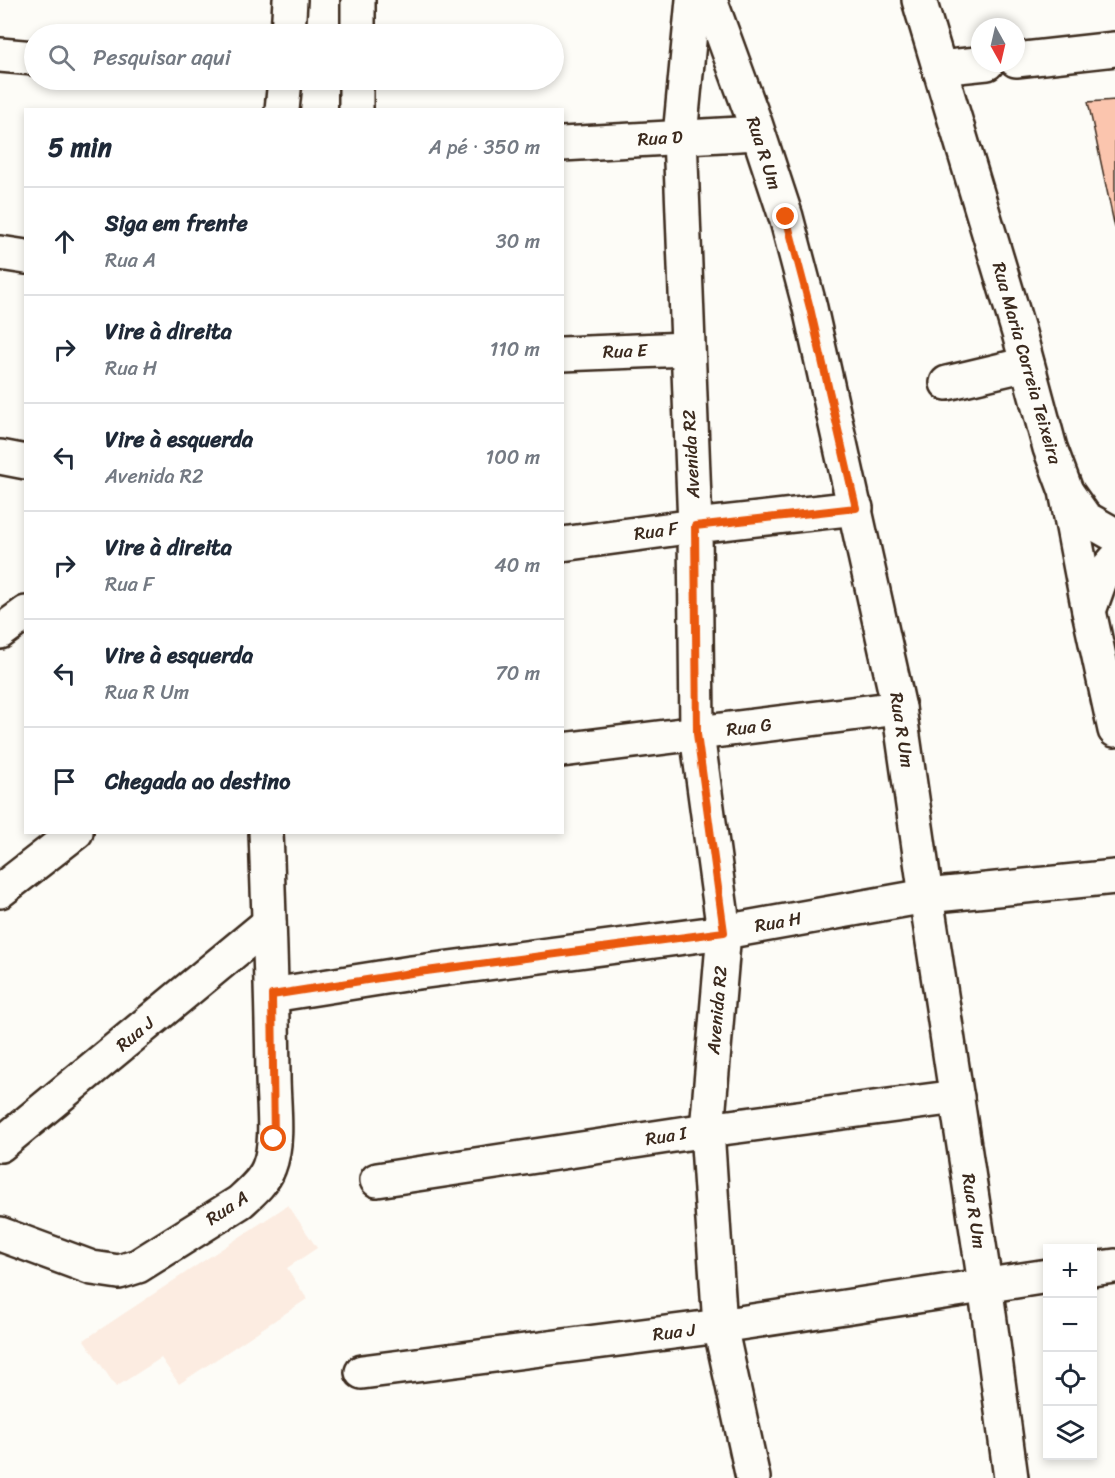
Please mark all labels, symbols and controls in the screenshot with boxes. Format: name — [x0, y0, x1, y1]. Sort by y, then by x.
north arrow — [971, 18, 1025, 72]
search box — [24, 24, 564, 90]
text: Pesquisar aqui — [93, 38, 231, 77]
icon: search — [45, 41, 78, 74]
street label: Rua R Um — [737, 112, 791, 194]
street label: Rua D — [636, 120, 684, 156]
text: 5 min — [48, 124, 112, 170]
text: A pé · 350 m — [429, 130, 540, 165]
route end — [772, 203, 798, 229]
text: Siga em frente — [105, 204, 248, 243]
text: 30 m — [496, 224, 540, 259]
icon: ahead — [48, 225, 81, 258]
text: Rua A — [105, 243, 156, 278]
street label: Rua Maria Correia Teixeira — [983, 258, 1071, 469]
text: Vire à direita — [105, 312, 232, 351]
text: 110 m — [490, 332, 540, 367]
icon: right — [48, 333, 81, 366]
street label: Rua E — [602, 334, 649, 368]
text: Rua H — [105, 351, 157, 386]
street label: Avenida R2 — [673, 409, 709, 500]
text: Vire à esquerda — [105, 420, 253, 459]
text: 100 m — [486, 440, 540, 475]
icon: left — [48, 441, 81, 474]
text: Avenida R2 — [105, 459, 203, 494]
street label: Rua F — [632, 512, 681, 550]
text: Vire à direita — [105, 528, 232, 567]
text: 40 m — [494, 548, 540, 583]
icon: right — [48, 549, 81, 582]
text: Rua F — [105, 567, 154, 602]
text: Vire à esquerda — [105, 636, 253, 675]
text: 70 m — [495, 656, 540, 691]
icon: left — [48, 657, 81, 690]
text: Rua R Um — [105, 675, 189, 710]
street label: Rua R Um — [880, 690, 924, 770]
street label: Rua G — [724, 708, 774, 746]
text: Chegada ao destino — [105, 762, 290, 801]
icon: arrive — [48, 765, 81, 798]
street label: Rua H — [752, 902, 804, 942]
street label: Avenida R2 — [697, 964, 737, 1057]
street label: Rua J — [108, 1008, 162, 1060]
street label: Rua I — [643, 1117, 691, 1155]
route start — [260, 1125, 286, 1151]
street label: Rua R Um — [952, 1171, 996, 1251]
street label: Rua A — [199, 1182, 255, 1234]
map controls — [1043, 1244, 1097, 1460]
button: + — [1043, 1244, 1097, 1298]
button: − — [1043, 1298, 1097, 1352]
street label: Rua J — [651, 1313, 698, 1350]
button: locate — [1043, 1352, 1097, 1406]
button: layers — [1043, 1406, 1097, 1460]

